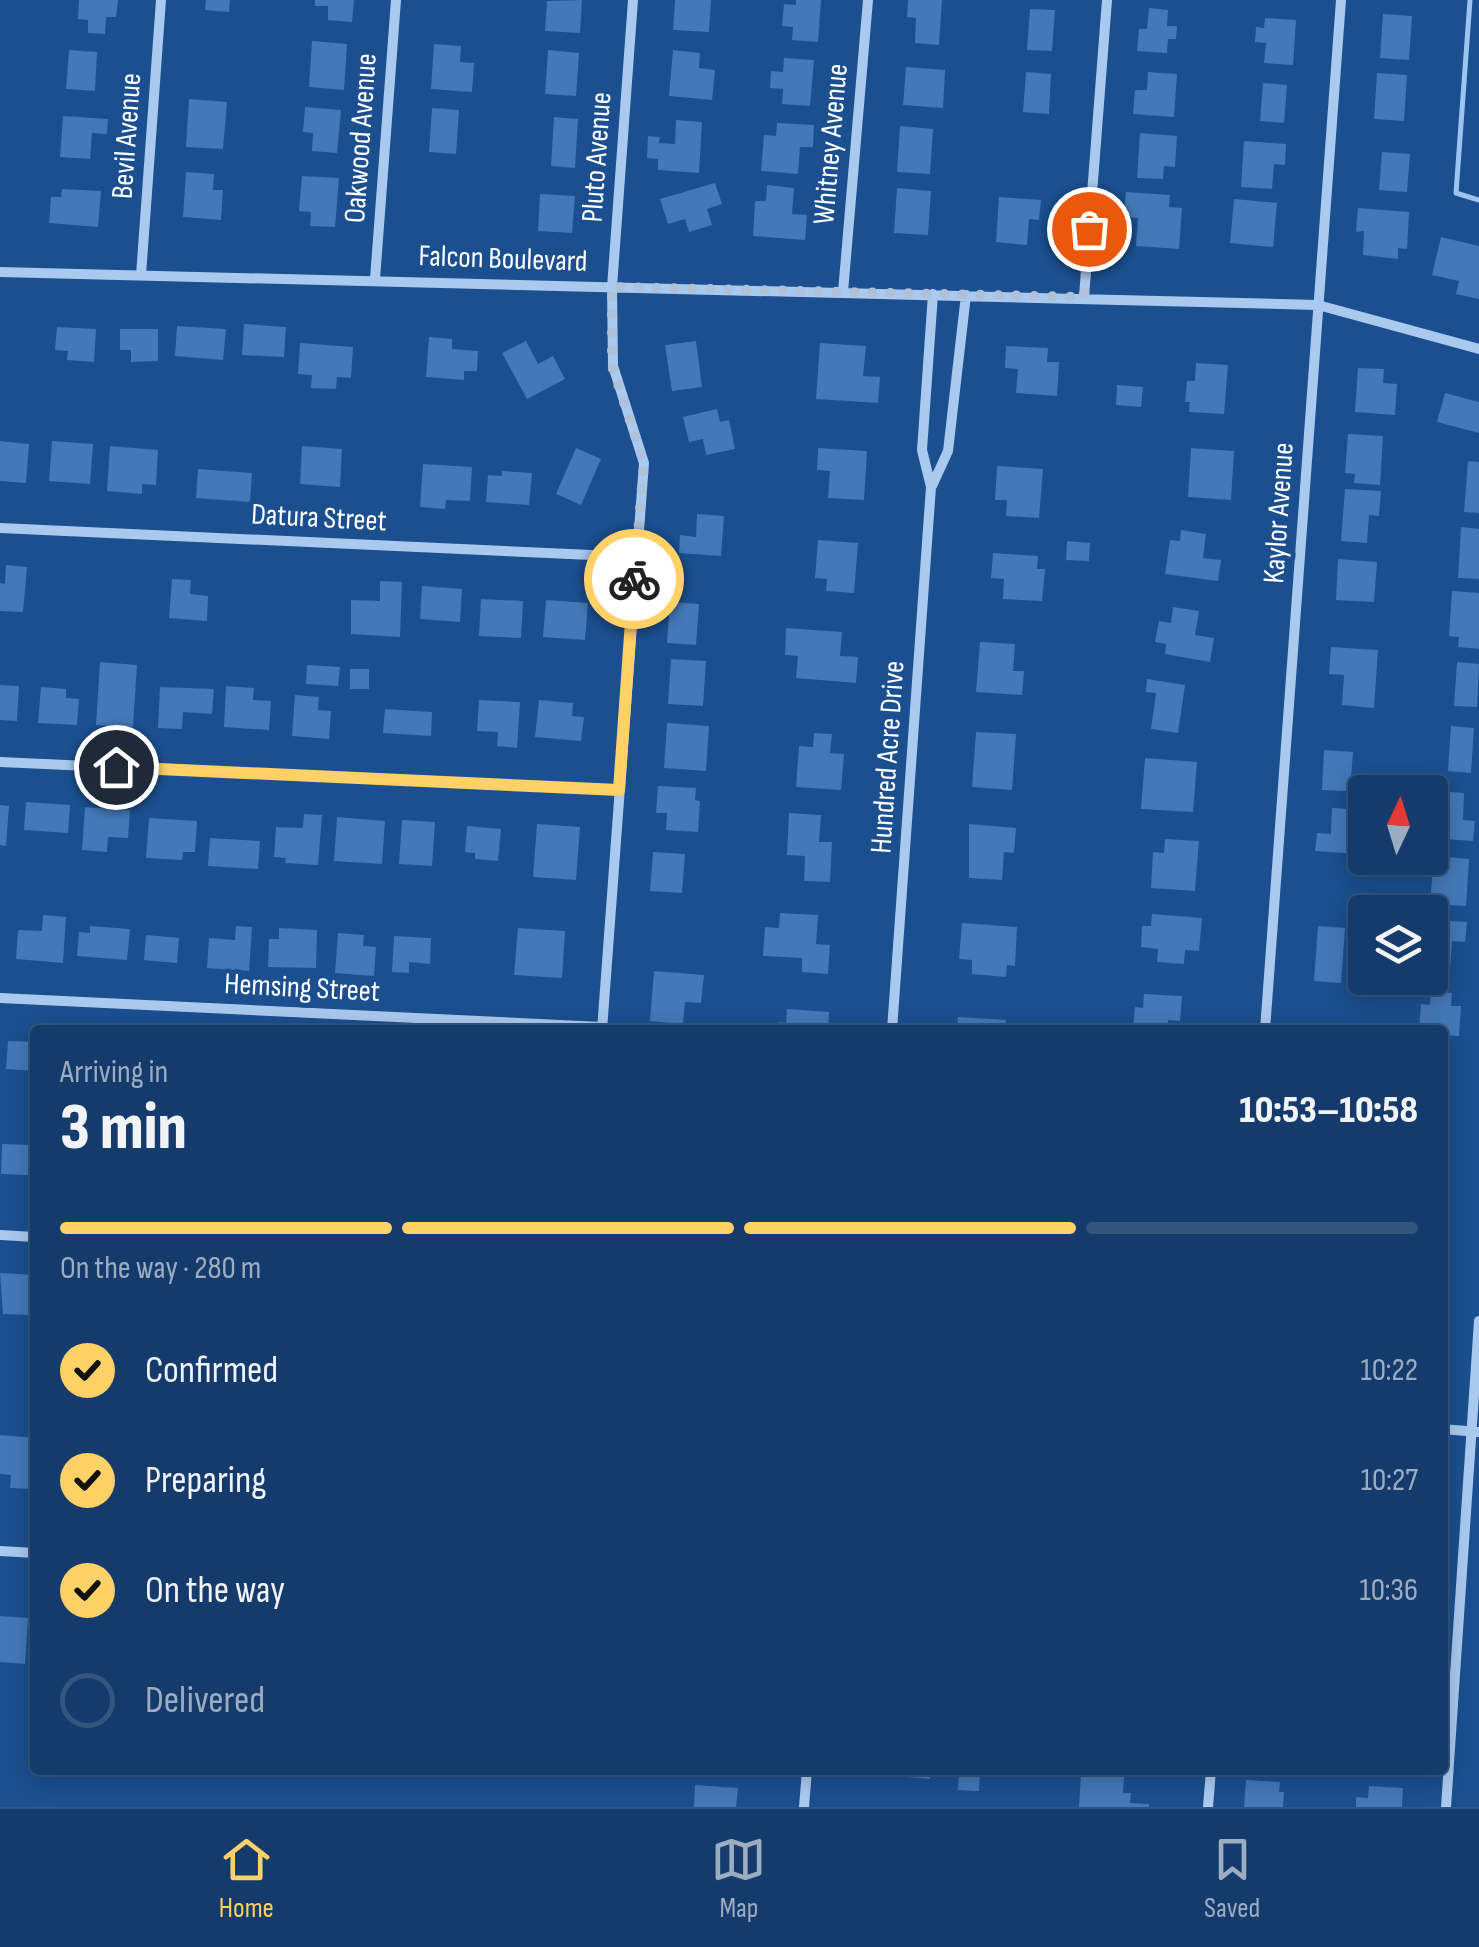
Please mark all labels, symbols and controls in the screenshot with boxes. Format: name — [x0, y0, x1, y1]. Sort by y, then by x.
street label: Oakwood Avenue — [337, 52, 385, 224]
street label: Whitney Avenue — [806, 62, 856, 226]
street label: Bevil Avenue — [105, 72, 149, 200]
street label: Pluto Avenue — [574, 91, 619, 223]
pin — [1047, 187, 1132, 272]
icon: bag — [1062, 202, 1117, 257]
street label: Falcon Boulevard — [418, 238, 588, 280]
street label: Kaylor Avenue — [1256, 441, 1302, 585]
street label: Datura Street — [250, 496, 388, 540]
courier — [584, 529, 684, 629]
icon: bike — [607, 552, 662, 607]
street label: Hundred Acre Drive — [863, 660, 913, 855]
pin — [74, 725, 159, 810]
icon: home — [89, 740, 144, 795]
north arrow — [1348, 775, 1448, 875]
map controls — [1348, 775, 1448, 995]
button: layers — [1348, 895, 1448, 995]
street label: Hemsing Street — [223, 966, 381, 1010]
text: Arriving in — [60, 1053, 168, 1092]
text: 10:53–10:58 — [1239, 1088, 1418, 1133]
text: 3 min — [60, 1090, 187, 1168]
text: On the way · 280 m — [60, 1249, 261, 1288]
icon: check — [60, 1343, 115, 1398]
text: Confirmed — [145, 1348, 278, 1393]
text: 10:22 — [1360, 1351, 1418, 1390]
icon: check — [60, 1453, 115, 1508]
text: Preparing — [145, 1458, 266, 1503]
text: 10:27 — [1361, 1461, 1418, 1500]
icon: check — [60, 1563, 115, 1618]
text: On the way — [145, 1568, 285, 1613]
text: 10:36 — [1359, 1571, 1418, 1610]
text: Delivered — [145, 1678, 265, 1723]
tab: Home — [219, 1832, 274, 1925]
tab: Map — [711, 1832, 766, 1925]
tab: Saved — [1204, 1832, 1260, 1925]

